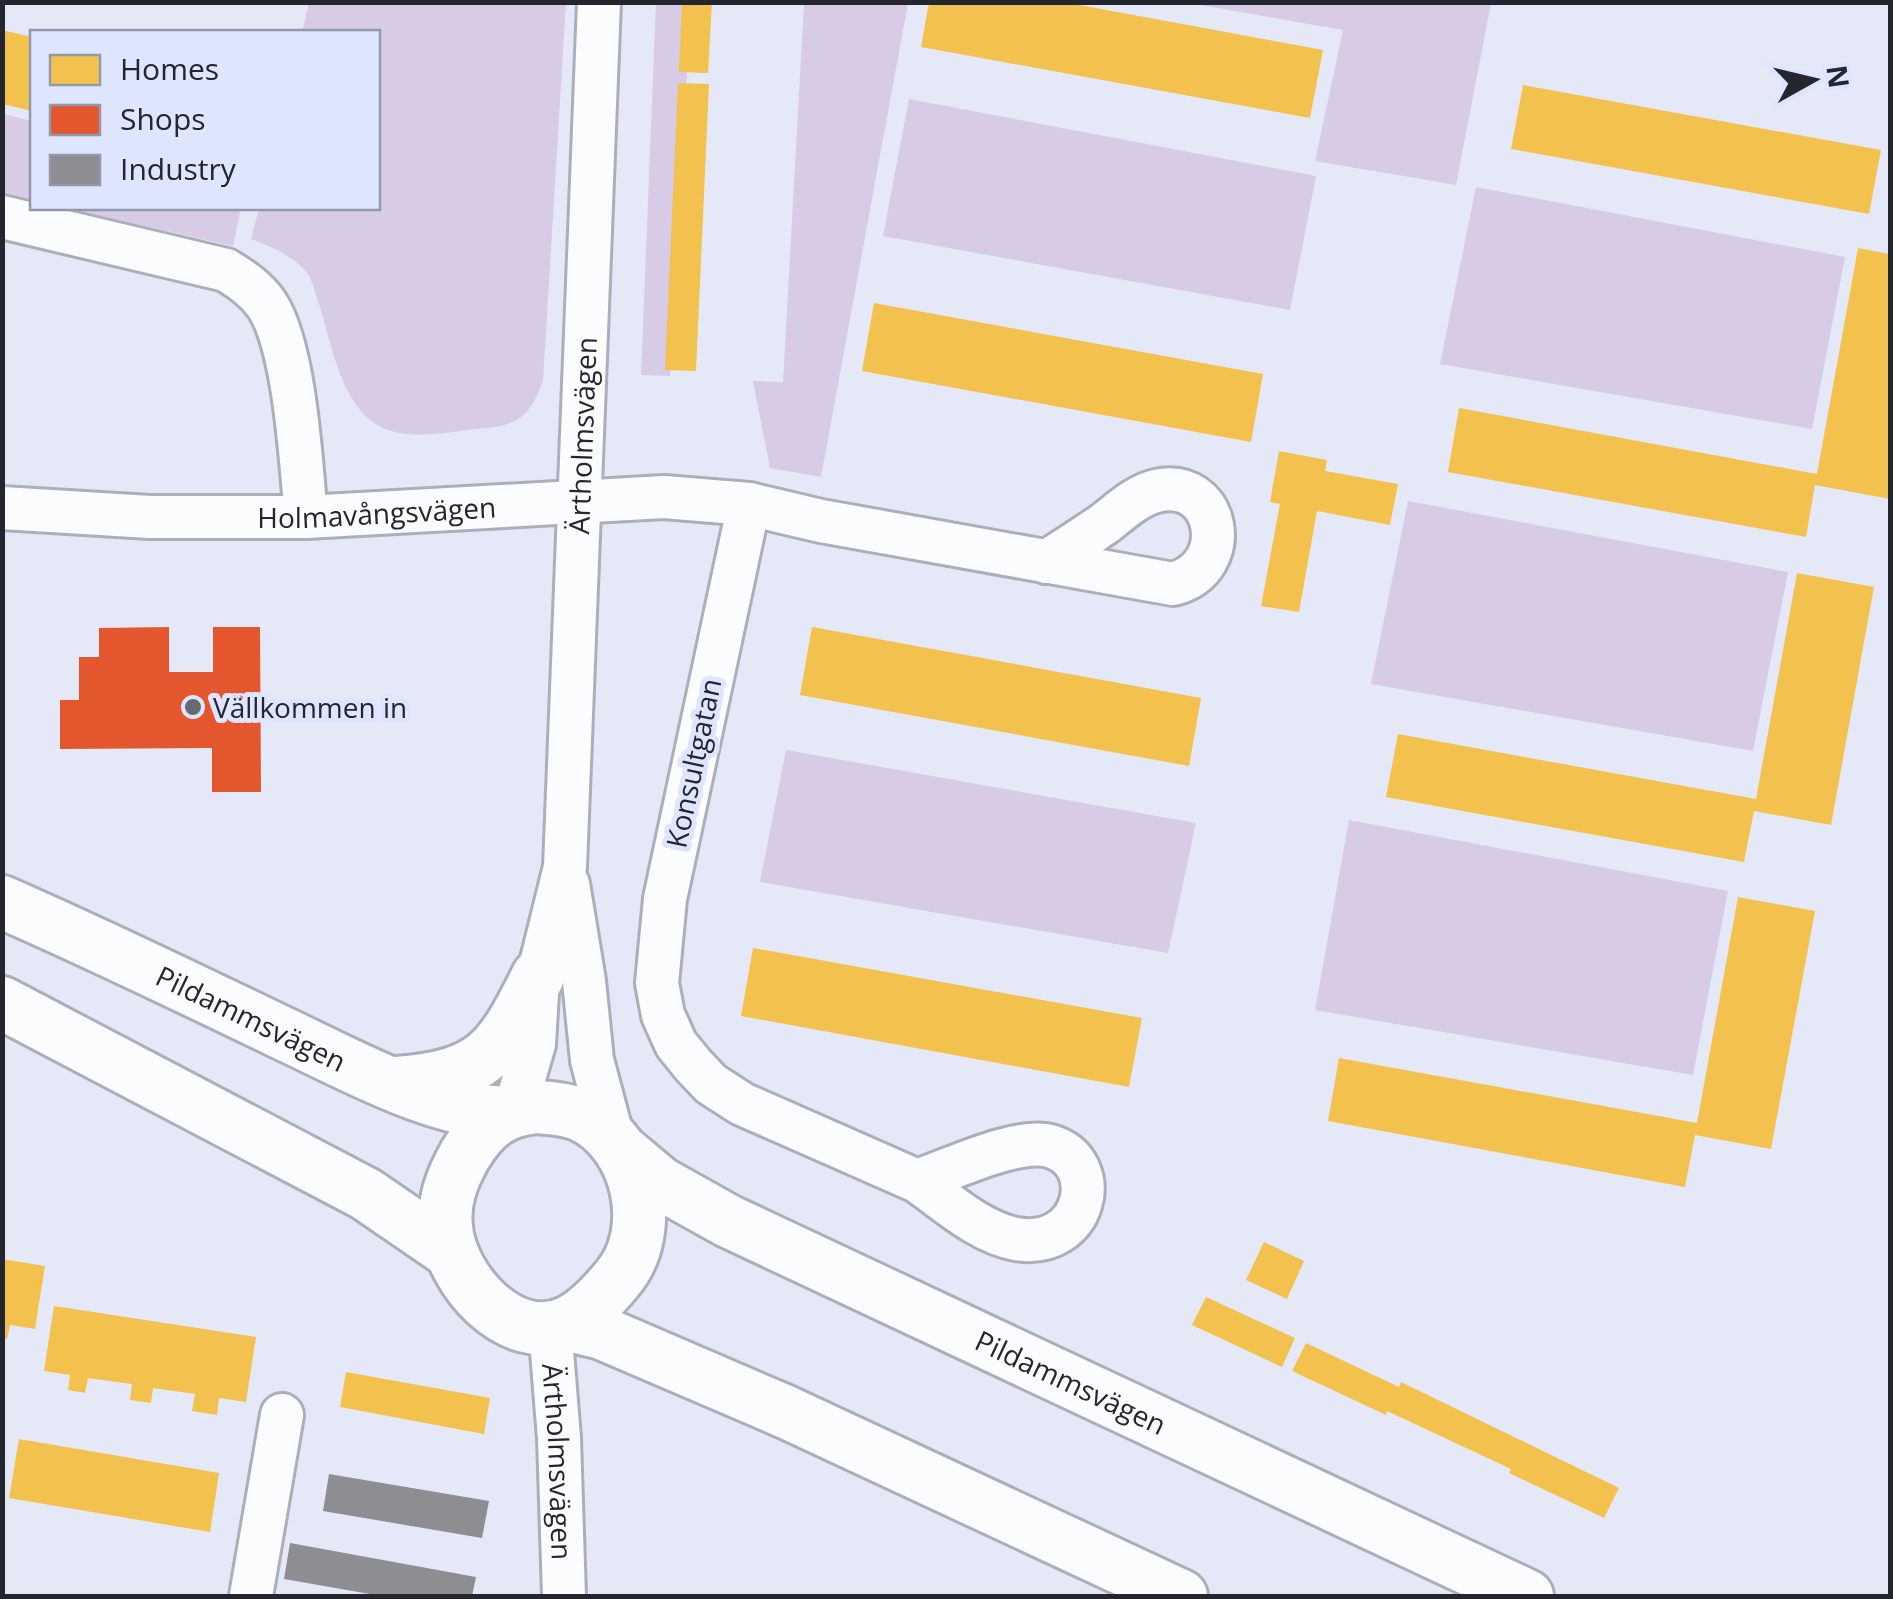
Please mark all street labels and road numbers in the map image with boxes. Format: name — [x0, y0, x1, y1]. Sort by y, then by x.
street label: Ärtholmsvägen — [559, 336, 605, 535]
street label: Holmavångsvägen — [257, 487, 497, 536]
street label: Konsultgatan — [657, 675, 729, 851]
street label: Pildammsvägen — [150, 956, 352, 1080]
street label: Pildammsvägen — [969, 1321, 1173, 1443]
street label: Ärtholmsvägen — [534, 1362, 582, 1561]

